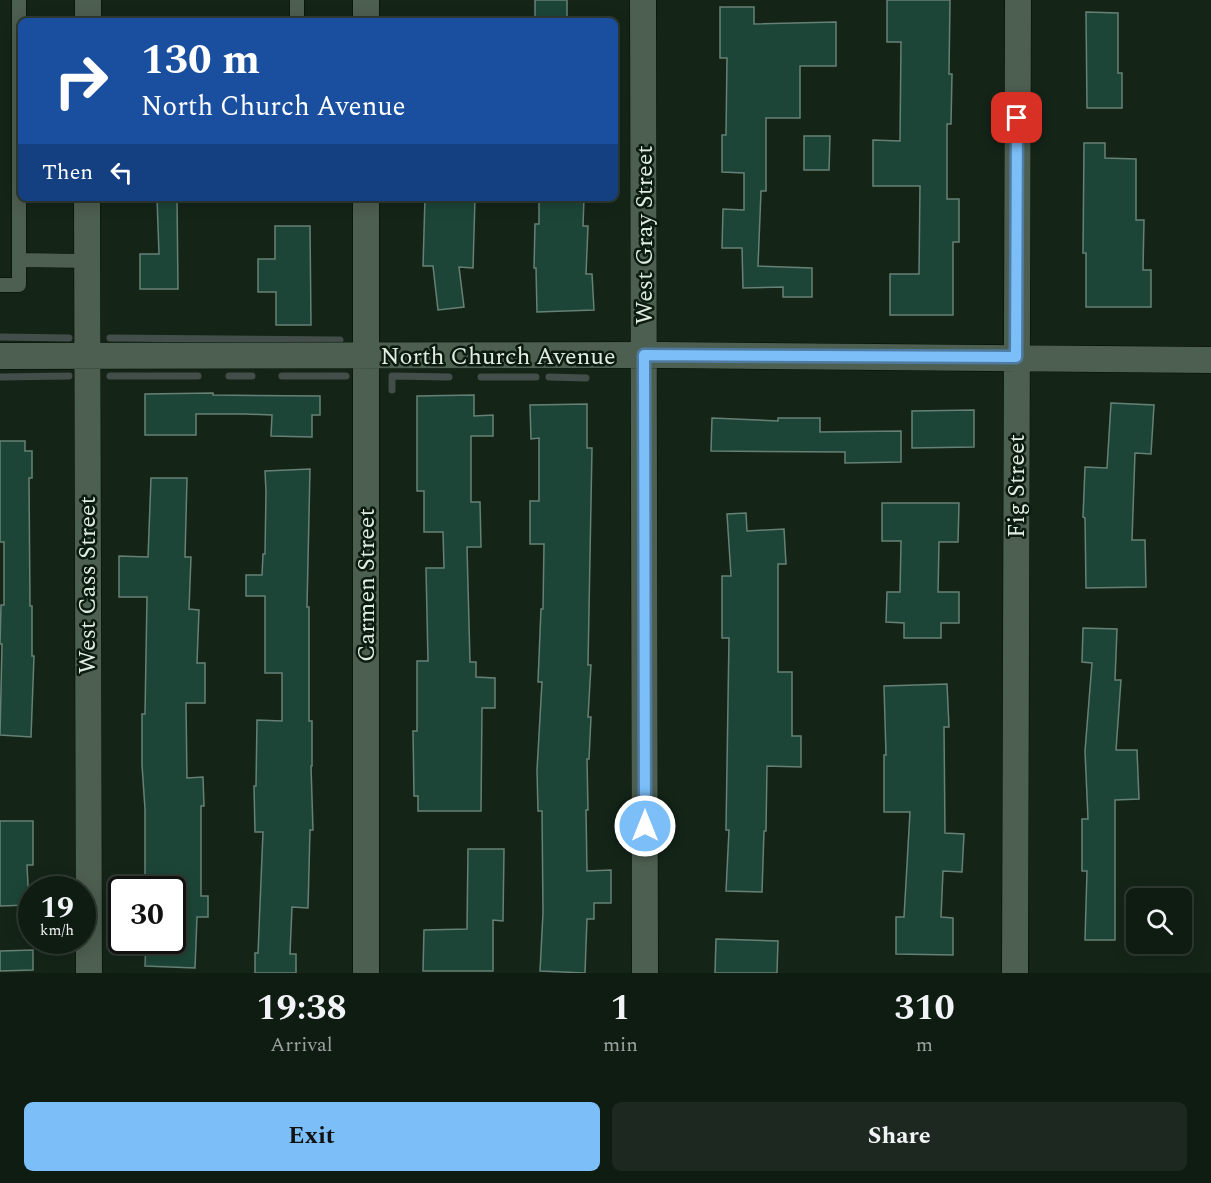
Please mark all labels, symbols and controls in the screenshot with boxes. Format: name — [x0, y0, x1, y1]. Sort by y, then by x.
text: 130 m — [141, 29, 260, 92]
icon: right — [42, 42, 120, 120]
text: North Church Avenue — [141, 86, 406, 128]
pin — [991, 92, 1042, 143]
icon: arrive — [1000, 101, 1033, 134]
street label: West Gray Street — [627, 145, 663, 325]
text: Then — [42, 156, 93, 189]
icon: left — [105, 156, 138, 189]
street label: North Church Avenue — [380, 339, 616, 375]
street label: Fig Street — [999, 434, 1035, 538]
street label: West Cass Street — [70, 496, 106, 674]
street label: Carmen Street — [349, 508, 385, 662]
position arrow — [613, 794, 677, 858]
speed limit sign: 30 — [108, 876, 186, 954]
text: 19 — [40, 885, 74, 931]
map controls — [1126, 888, 1192, 954]
button: search — [1126, 888, 1192, 954]
text: km/h — [40, 919, 74, 942]
text: 19:38 — [256, 981, 347, 1036]
text: 1 — [610, 981, 631, 1036]
text: 310 — [894, 981, 955, 1036]
text: Arrival — [270, 1030, 333, 1060]
text: min — [603, 1030, 638, 1060]
text: m — [916, 1030, 933, 1060]
button: Exit — [24, 1102, 600, 1171]
button: Share — [612, 1102, 1187, 1171]

